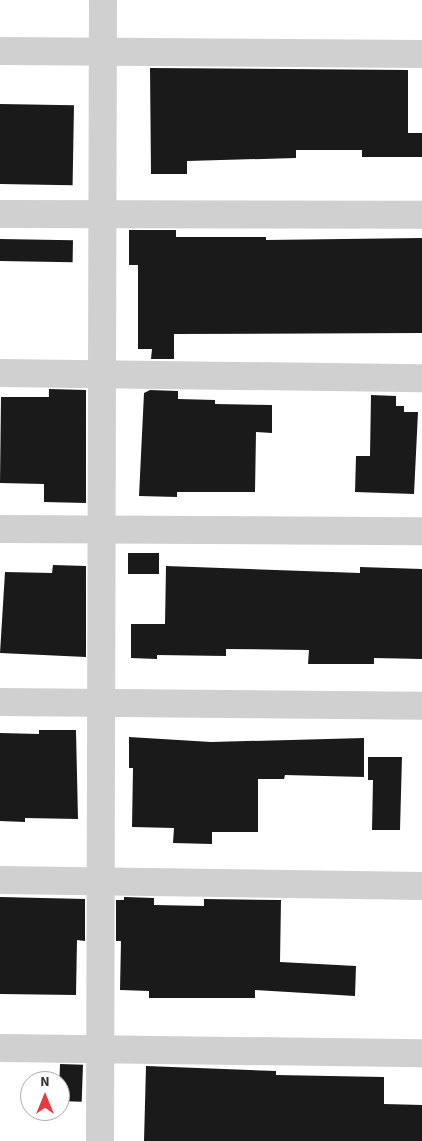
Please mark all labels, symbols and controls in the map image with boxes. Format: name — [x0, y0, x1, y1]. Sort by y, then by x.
north arrow — [20, 1071, 70, 1121]
text: N — [40, 1072, 50, 1092]

